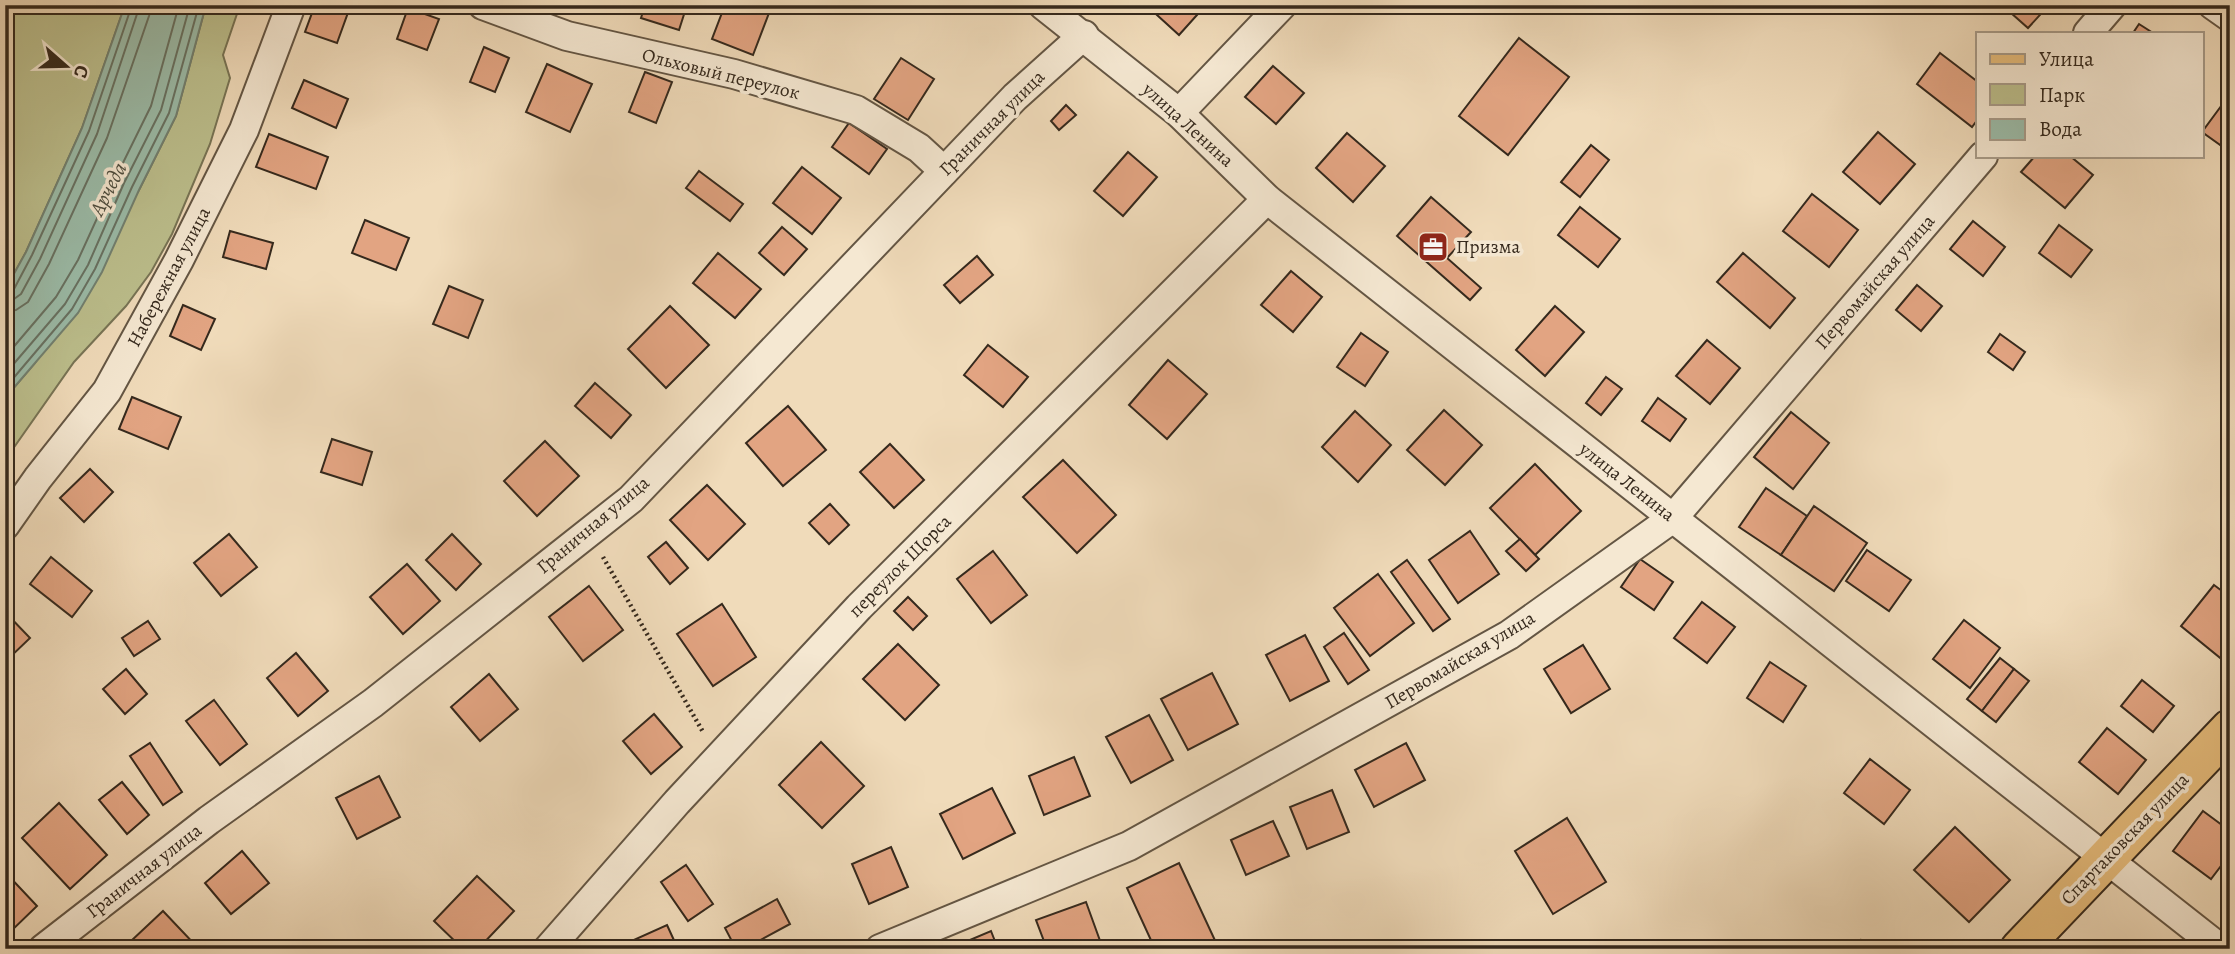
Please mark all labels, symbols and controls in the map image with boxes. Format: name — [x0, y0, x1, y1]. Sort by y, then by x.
north arrow — [32, 32, 102, 102]
legend — [1976, 32, 2204, 158]
street label: Ольховый переулок — [639, 42, 803, 106]
text: Улица — [2039, 45, 2094, 73]
text: С — [67, 62, 95, 81]
street label: Граничная улица — [933, 64, 1051, 182]
street label: улица Ленина — [1136, 76, 1240, 173]
text: Парк — [2039, 81, 2085, 109]
text: Вода — [2039, 115, 2082, 143]
water label: Арчеда — [82, 157, 133, 221]
street label: Набережная улица — [121, 202, 217, 352]
street label: Первомайская улица — [1809, 209, 1941, 355]
office icon: Призма — [1416, 230, 1450, 264]
place label: Призма — [1456, 234, 1520, 260]
street label: улица Ленина — [1573, 436, 1680, 528]
street label: Граничная улица — [531, 470, 655, 580]
street label: переулок Щорса — [843, 509, 957, 623]
street label: Первомайская улица — [1380, 605, 1540, 715]
street label: Спартаковская улица — [2055, 767, 2195, 911]
street label: Граничная улица — [81, 818, 207, 924]

